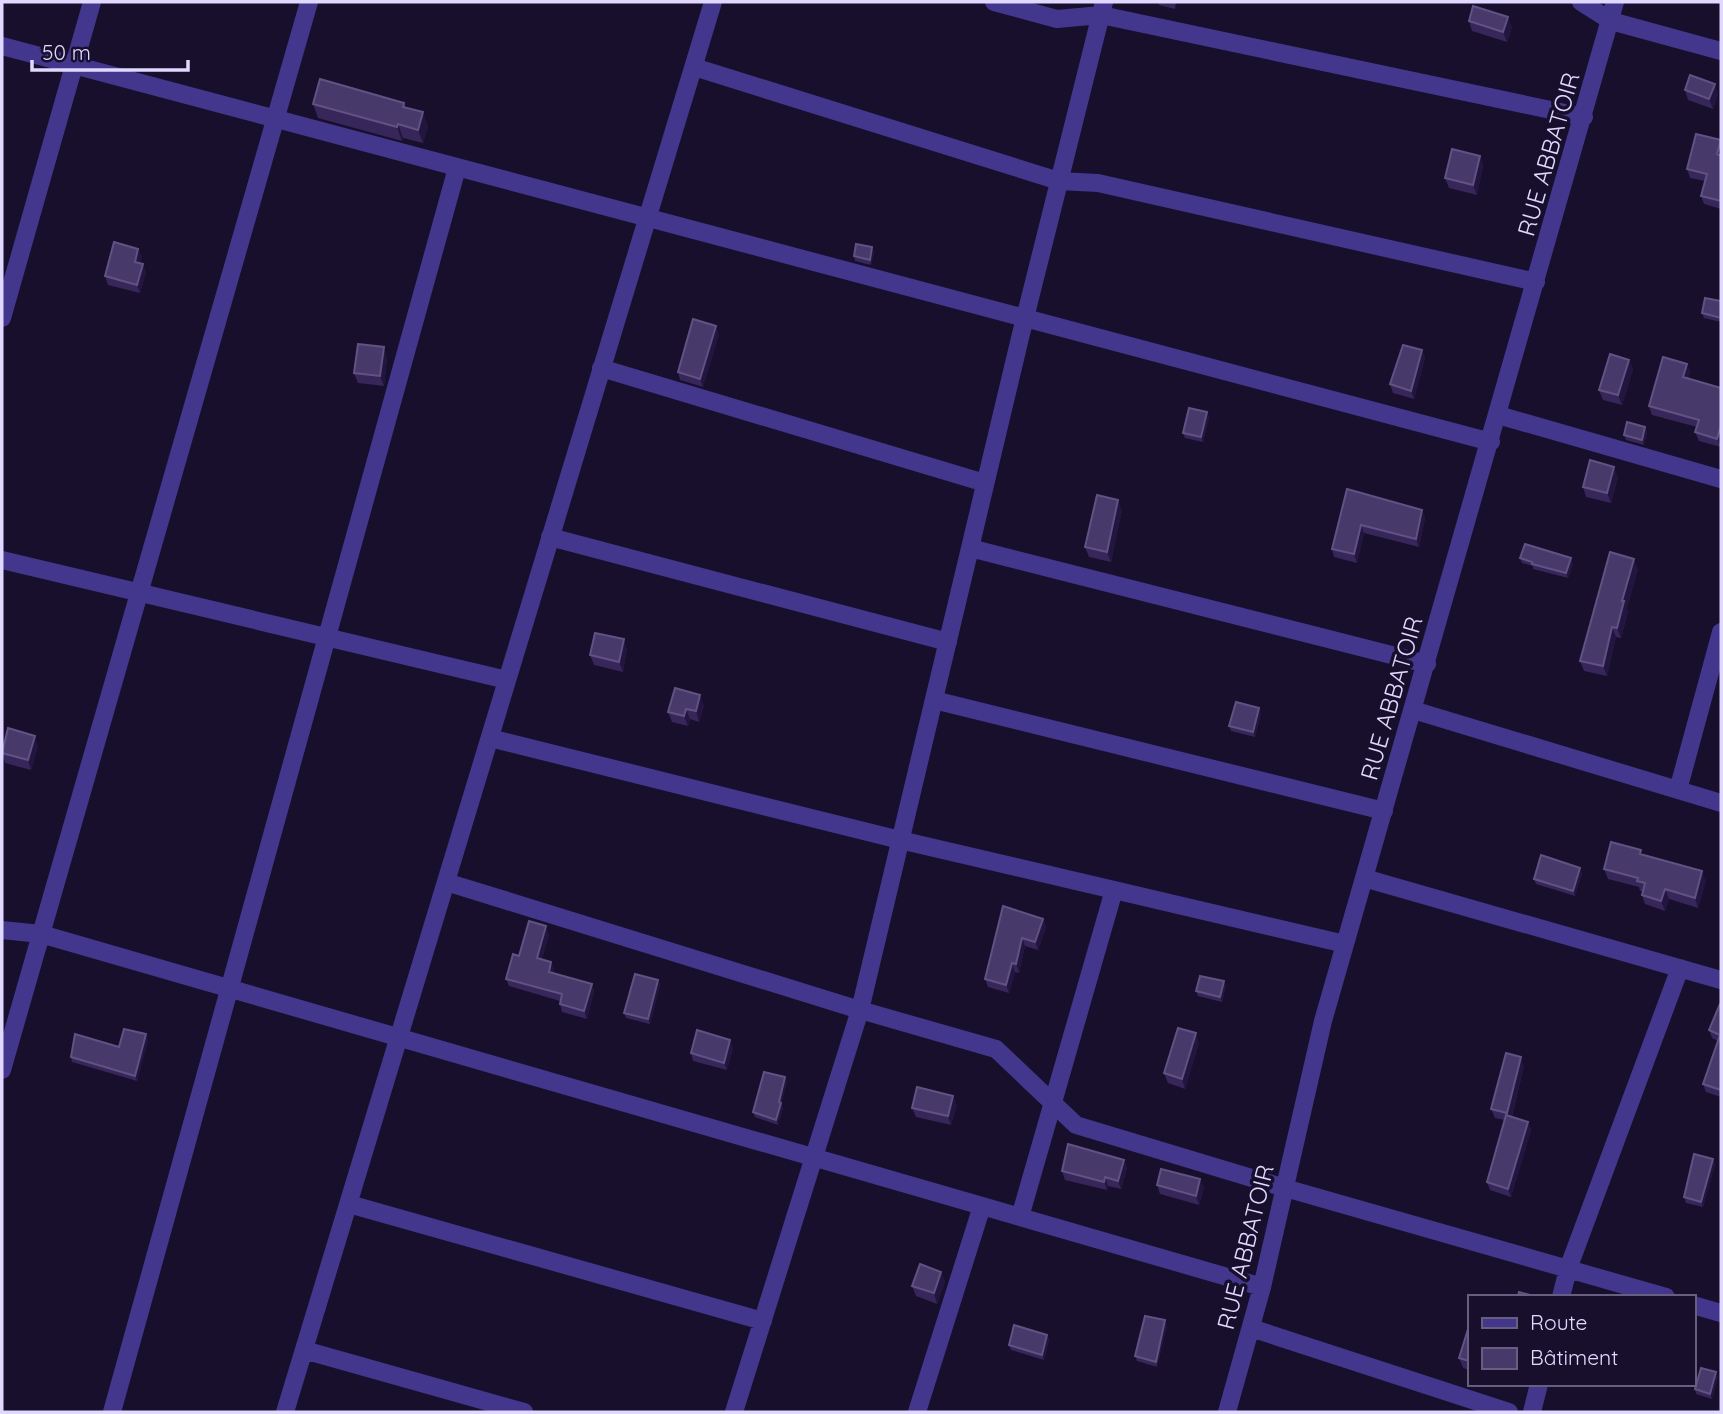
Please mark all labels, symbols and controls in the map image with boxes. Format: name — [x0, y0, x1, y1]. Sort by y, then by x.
scale bar — [32, 28, 187, 72]
text: 50 m — [42, 39, 91, 65]
street label: RUE ABBATOIR — [1510, 69, 1586, 239]
street label: RUE ABBATOIR — [1353, 613, 1429, 783]
street label: RUE ABBATOIR — [1210, 1161, 1280, 1333]
legend — [1468, 1295, 1695, 1386]
text: Route — [1530, 1309, 1587, 1335]
text: Bâtiment — [1530, 1344, 1618, 1370]

